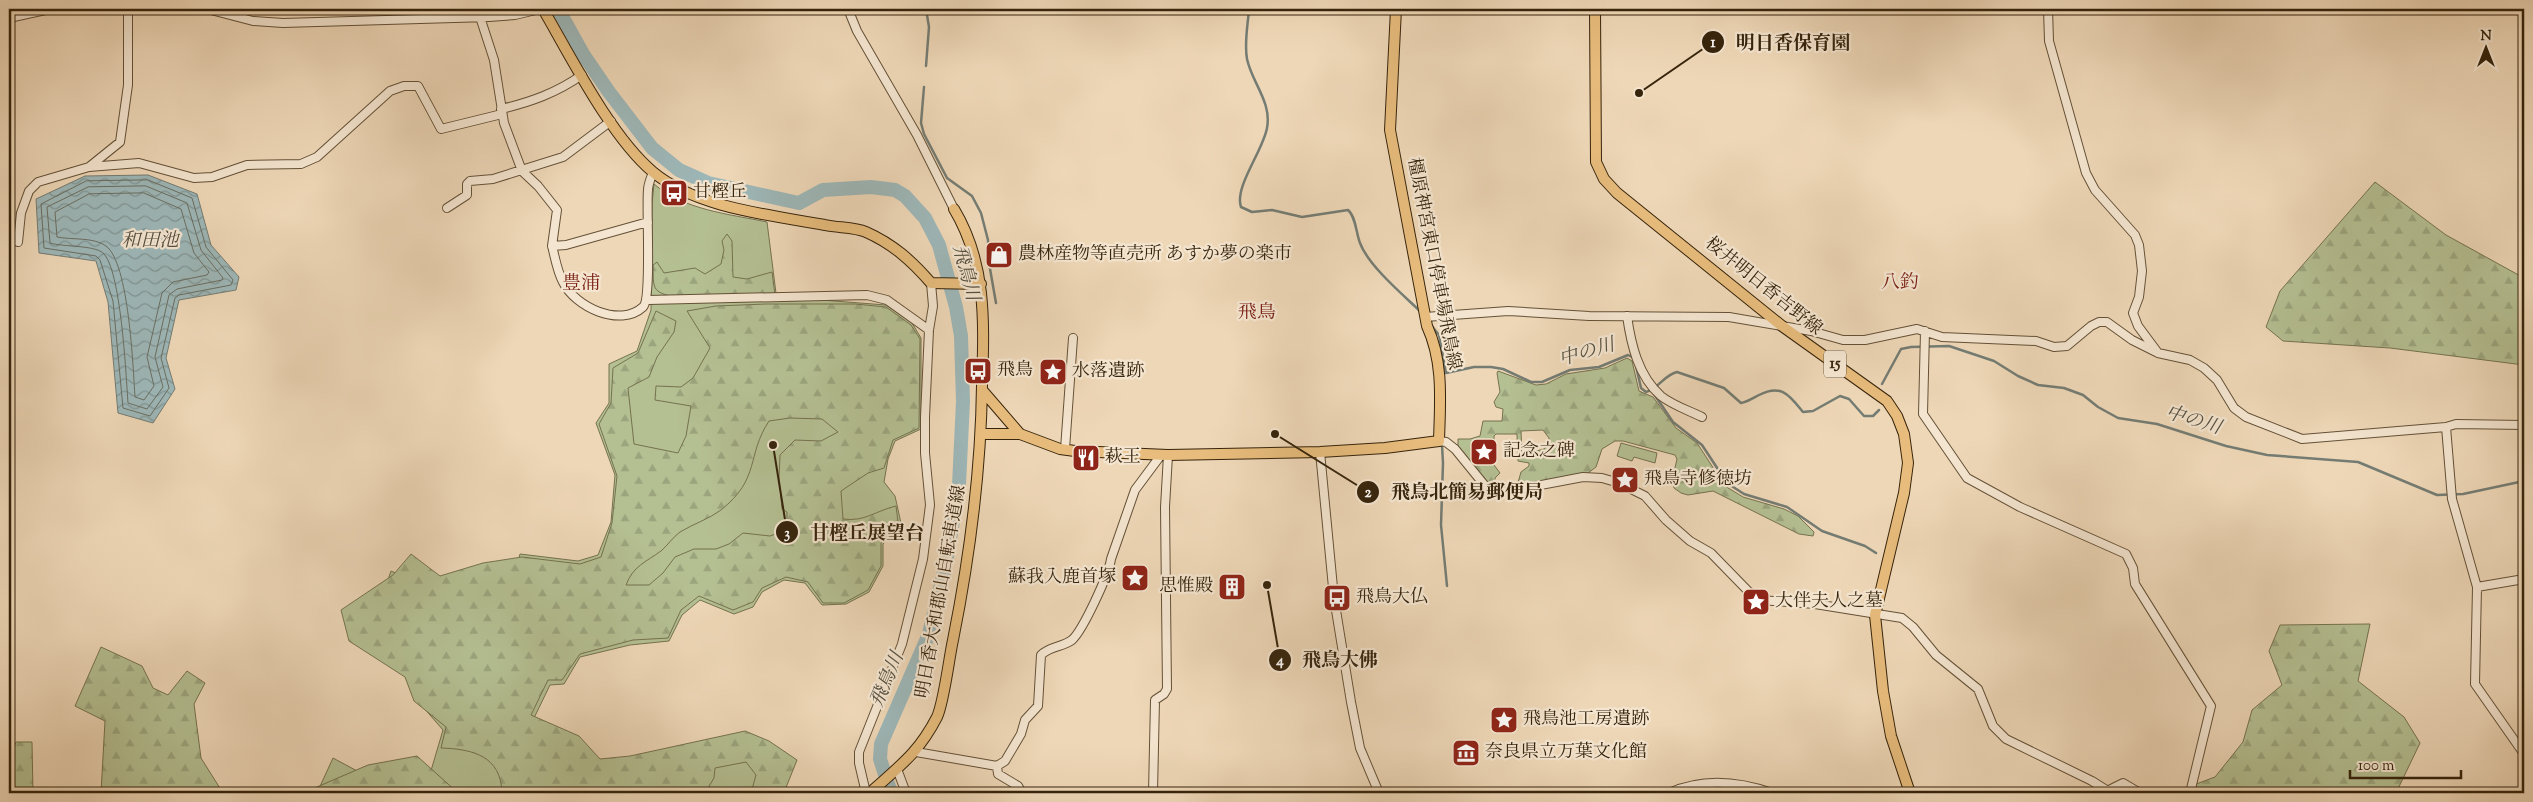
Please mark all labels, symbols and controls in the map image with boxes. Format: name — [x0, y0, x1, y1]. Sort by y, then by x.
north arrow — [2460, 22, 2510, 72]
callout: 明日香保育園 — [1701, 25, 1860, 59]
text: N — [2480, 27, 2492, 47]
text: 明日香保育園 — [1736, 31, 1850, 58]
text: 1 — [1710, 33, 1716, 54]
street label: 橿原神宮東口停車場飛鳥線 — [1400, 156, 1466, 372]
bus stop icon: 甘樫丘 — [659, 178, 689, 208]
place label: 甘樫丘 — [693, 180, 747, 206]
water label: 和田池 — [121, 228, 180, 255]
street label: 桜井明日香吉野線 — [1699, 232, 1827, 342]
shop icon: 農林産物等直売所 あすか夢の楽市 — [984, 240, 1014, 270]
water label: 飛鳥川 — [945, 242, 986, 306]
place label: 農林産物等直売所 あすか夢の楽市 — [1018, 242, 1292, 268]
district label: 八釣 — [1881, 270, 1919, 297]
district label: 豊浦 — [562, 271, 600, 298]
district label: 飛鳥 — [1238, 300, 1276, 327]
water label: 中の川 — [1556, 332, 1620, 374]
road number: 15 — [1824, 350, 1846, 378]
bus stop icon: 飛鳥 — [963, 356, 993, 386]
place icon: 水落遺跡 — [1038, 357, 1068, 387]
place label: 飛鳥 — [997, 358, 1033, 384]
place label: 水落遺跡 — [1072, 359, 1144, 385]
water label: 中の川 — [2162, 400, 2226, 443]
place icon: 記念之碑 — [1469, 437, 1499, 467]
place label: 記念之碑 — [1503, 439, 1575, 465]
restaurant icon: 萩王 — [1071, 443, 1101, 473]
place label: 萩王 — [1105, 445, 1141, 471]
place icon: 飛鳥寺修徳坊 — [1610, 465, 1640, 495]
place label: 飛鳥寺修徳坊 — [1644, 467, 1752, 493]
callout: 飛鳥北簡易郵便局 — [1356, 475, 1553, 509]
text: 飛鳥北簡易郵便局 — [1391, 480, 1543, 507]
street label: 明日香大和郡山自転車道線 — [910, 483, 974, 701]
text: 2 — [1364, 483, 1372, 504]
callout: 甘樫丘展望台 — [775, 515, 934, 549]
text: 甘樫丘展望台 — [810, 521, 924, 548]
text: 3 — [784, 524, 790, 545]
place icon: 蘇我入鹿首塚 — [1120, 563, 1150, 593]
place label: 蘇我入鹿首塚 — [1008, 565, 1116, 591]
building icon: 思惟殿 — [1217, 572, 1247, 602]
place label: 思惟殿 — [1159, 574, 1213, 600]
bus stop icon: 飛鳥大仏 — [1322, 583, 1352, 613]
place label: 飛鳥大仏 — [1356, 585, 1428, 611]
place icon: 大伴夫人之墓 — [1741, 587, 1771, 617]
place label: 大伴夫人之墓 — [1775, 589, 1883, 615]
callout: 飛鳥大佛 — [1267, 643, 1388, 677]
water label: 飛鳥川 — [864, 647, 912, 712]
text: 飛鳥大佛 — [1302, 648, 1378, 675]
text: 4 — [1275, 651, 1284, 672]
place icon: 飛鳥池工房遺跡 — [1489, 705, 1519, 735]
place label: 飛鳥池工房遺跡 — [1523, 707, 1649, 733]
museum icon: 奈良県立万葉文化館 — [1451, 738, 1481, 768]
place label: 奈良県立万葉文化館 — [1485, 740, 1647, 766]
scale bar — [2350, 747, 2462, 779]
text: 100 m — [2358, 756, 2395, 777]

